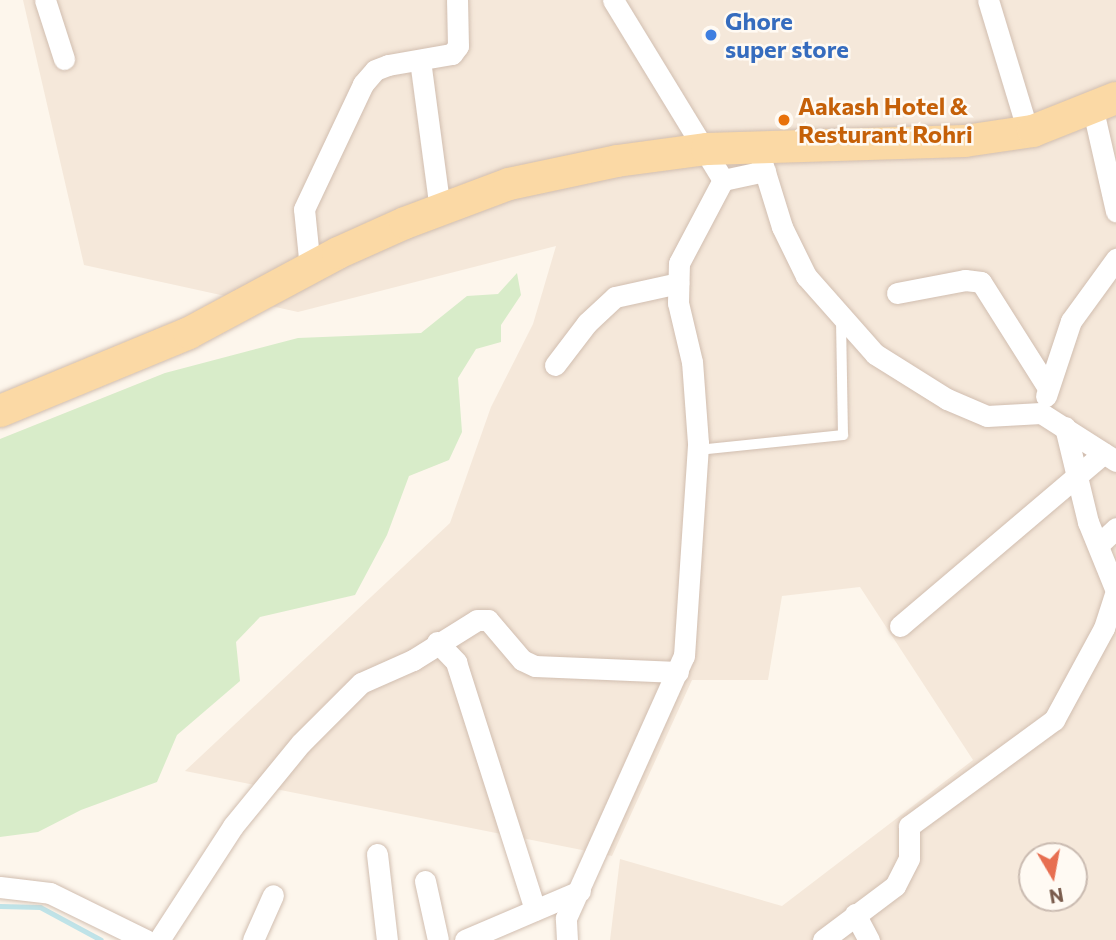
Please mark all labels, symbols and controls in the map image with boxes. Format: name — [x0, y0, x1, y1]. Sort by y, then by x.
place label: Ghore super store — [725, 7, 849, 63]
marker: Ghore super store — [703, 27, 719, 43]
place label: Aakash Hotel & Resturant Rohri — [798, 92, 973, 148]
marker: Aakash Hotel & Resturant Rohri — [776, 112, 792, 128]
north arrow — [1018, 842, 1088, 912]
text: N — [1047, 884, 1065, 909]

